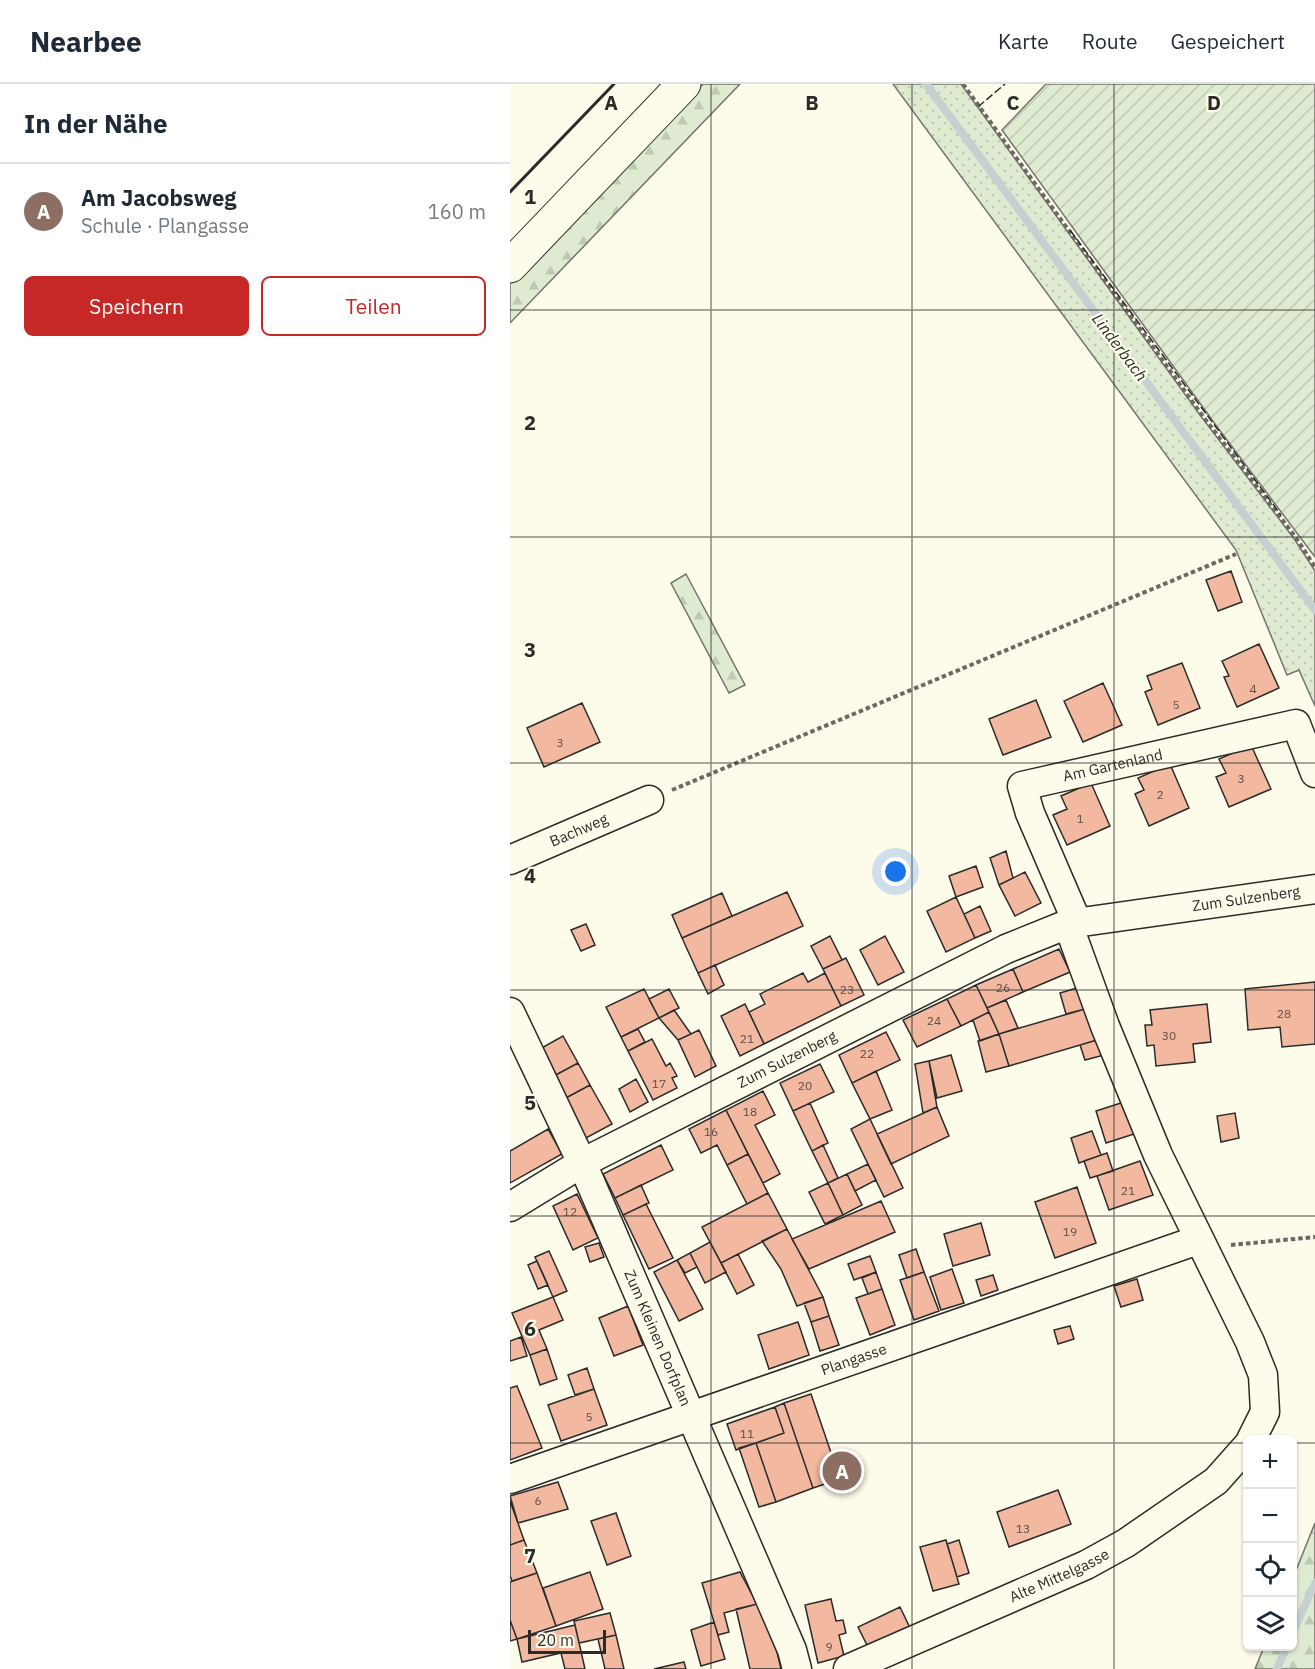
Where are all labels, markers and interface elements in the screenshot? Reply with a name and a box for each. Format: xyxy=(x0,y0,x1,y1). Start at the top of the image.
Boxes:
text: Nearbee xyxy=(30,23,142,60)
text: Karte xyxy=(998,27,1049,55)
text: Route xyxy=(1082,27,1138,55)
text: Gespeichert xyxy=(1171,27,1285,55)
text: A xyxy=(604,89,618,116)
text: B xyxy=(805,89,819,116)
text: C xyxy=(1006,89,1020,116)
text: D xyxy=(1207,89,1221,116)
text: In der Nähe xyxy=(24,106,168,140)
text: Am Jacobsweg xyxy=(81,183,236,212)
text: 1 xyxy=(524,183,536,210)
text: A xyxy=(37,198,50,225)
text: 160 m xyxy=(428,198,486,225)
text: Schule · Plangasse xyxy=(81,212,249,239)
button: Speichern xyxy=(24,276,249,336)
button: Teilen xyxy=(261,276,486,336)
water label: Linderbach xyxy=(1088,309,1152,385)
text: 2 xyxy=(524,409,536,436)
text: 3 xyxy=(524,636,536,663)
house number: 4 xyxy=(1249,681,1257,696)
house number: 5 xyxy=(1172,697,1180,712)
house number: 3 xyxy=(556,735,564,750)
street label: Am Gartenland xyxy=(1061,744,1164,785)
house number: 3 xyxy=(1237,771,1245,786)
house number: 2 xyxy=(1156,787,1164,802)
street label: Bachweg xyxy=(547,809,611,851)
house number: 1 xyxy=(1076,811,1084,826)
your location xyxy=(881,857,910,886)
text: 4 xyxy=(524,862,536,889)
street label: Zum Sulzenberg xyxy=(1191,881,1301,915)
house number: 26 xyxy=(996,980,1010,995)
house number: 23 xyxy=(840,982,854,997)
house number: 28 xyxy=(1277,1006,1291,1021)
house number: 24 xyxy=(927,1013,941,1028)
street label: Zum Sulzenberg xyxy=(734,1026,840,1092)
house number: 30 xyxy=(1162,1028,1176,1043)
house number: 21 xyxy=(740,1031,754,1046)
house number: 22 xyxy=(860,1046,874,1061)
house number: 17 xyxy=(652,1076,666,1091)
house number: 20 xyxy=(798,1078,812,1093)
text: 5 xyxy=(524,1089,536,1116)
house number: 18 xyxy=(743,1104,757,1119)
house number: 16 xyxy=(704,1124,718,1139)
house number: 21 xyxy=(1121,1183,1135,1198)
house number: 12 xyxy=(563,1204,577,1219)
house number: 19 xyxy=(1063,1224,1077,1239)
street label: Zum Kleinen Dorfplan xyxy=(620,1267,696,1409)
text: 6 xyxy=(524,1315,536,1342)
street label: Plangasse xyxy=(818,1339,889,1379)
house number: 5 xyxy=(585,1409,593,1424)
house number: 11 xyxy=(740,1426,754,1441)
map controls xyxy=(1243,1435,1297,1651)
button: + xyxy=(1243,1435,1297,1489)
pin: A xyxy=(822,1448,862,1494)
button: − xyxy=(1243,1489,1297,1543)
house number: 6 xyxy=(534,1493,542,1508)
house number: 13 xyxy=(1016,1521,1030,1536)
text: 7 xyxy=(524,1542,536,1569)
button: locate xyxy=(1243,1543,1297,1597)
street label: Alte Mittelgasse xyxy=(1006,1544,1112,1606)
button: layers xyxy=(1243,1597,1297,1651)
scale bar xyxy=(528,1627,606,1654)
text: 20 m xyxy=(537,1630,574,1650)
house number: 9 xyxy=(825,1639,833,1654)

